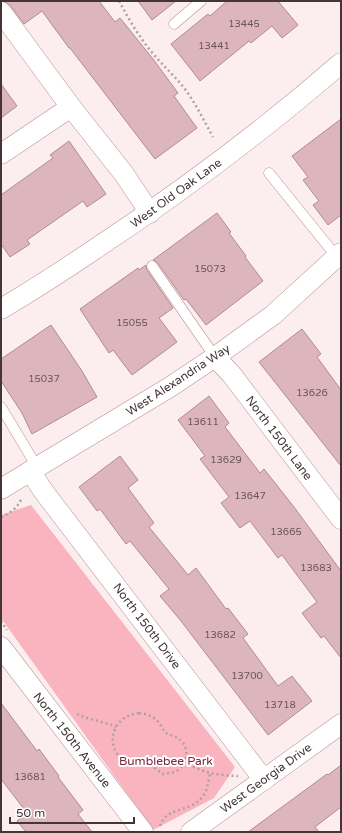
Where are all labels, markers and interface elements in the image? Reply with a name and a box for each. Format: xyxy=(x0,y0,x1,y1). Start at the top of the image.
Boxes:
house number: 13445 xyxy=(228,18,260,30)
house number: 13441 xyxy=(198,40,230,52)
street label: West Old Oak Lane xyxy=(128,155,224,231)
house number: 15073 xyxy=(194,263,226,275)
house number: 15055 xyxy=(116,317,148,329)
street label: West Alexandria Way xyxy=(124,341,233,419)
house number: 15037 xyxy=(28,373,60,385)
house number: 13626 xyxy=(296,387,328,399)
street label: North 150th Lane xyxy=(243,393,315,483)
house number: 13611 xyxy=(187,416,219,428)
house number: 13629 xyxy=(210,454,242,466)
house number: 13647 xyxy=(234,490,266,502)
house number: 13665 xyxy=(270,526,302,538)
house number: 13683 xyxy=(300,562,332,574)
street label: North 150th Drive xyxy=(110,580,184,672)
house number: 13682 xyxy=(204,629,236,641)
house number: 13700 xyxy=(231,670,263,682)
street label: North 150th Avenue xyxy=(30,690,114,791)
house number: 13718 xyxy=(264,699,296,711)
street label: West Georgia Drive xyxy=(218,740,315,816)
park label: Bumblebee Park xyxy=(119,754,213,768)
house number: 13681 xyxy=(14,771,46,783)
scale bar xyxy=(10,799,134,825)
text: 50 m xyxy=(16,806,45,820)

